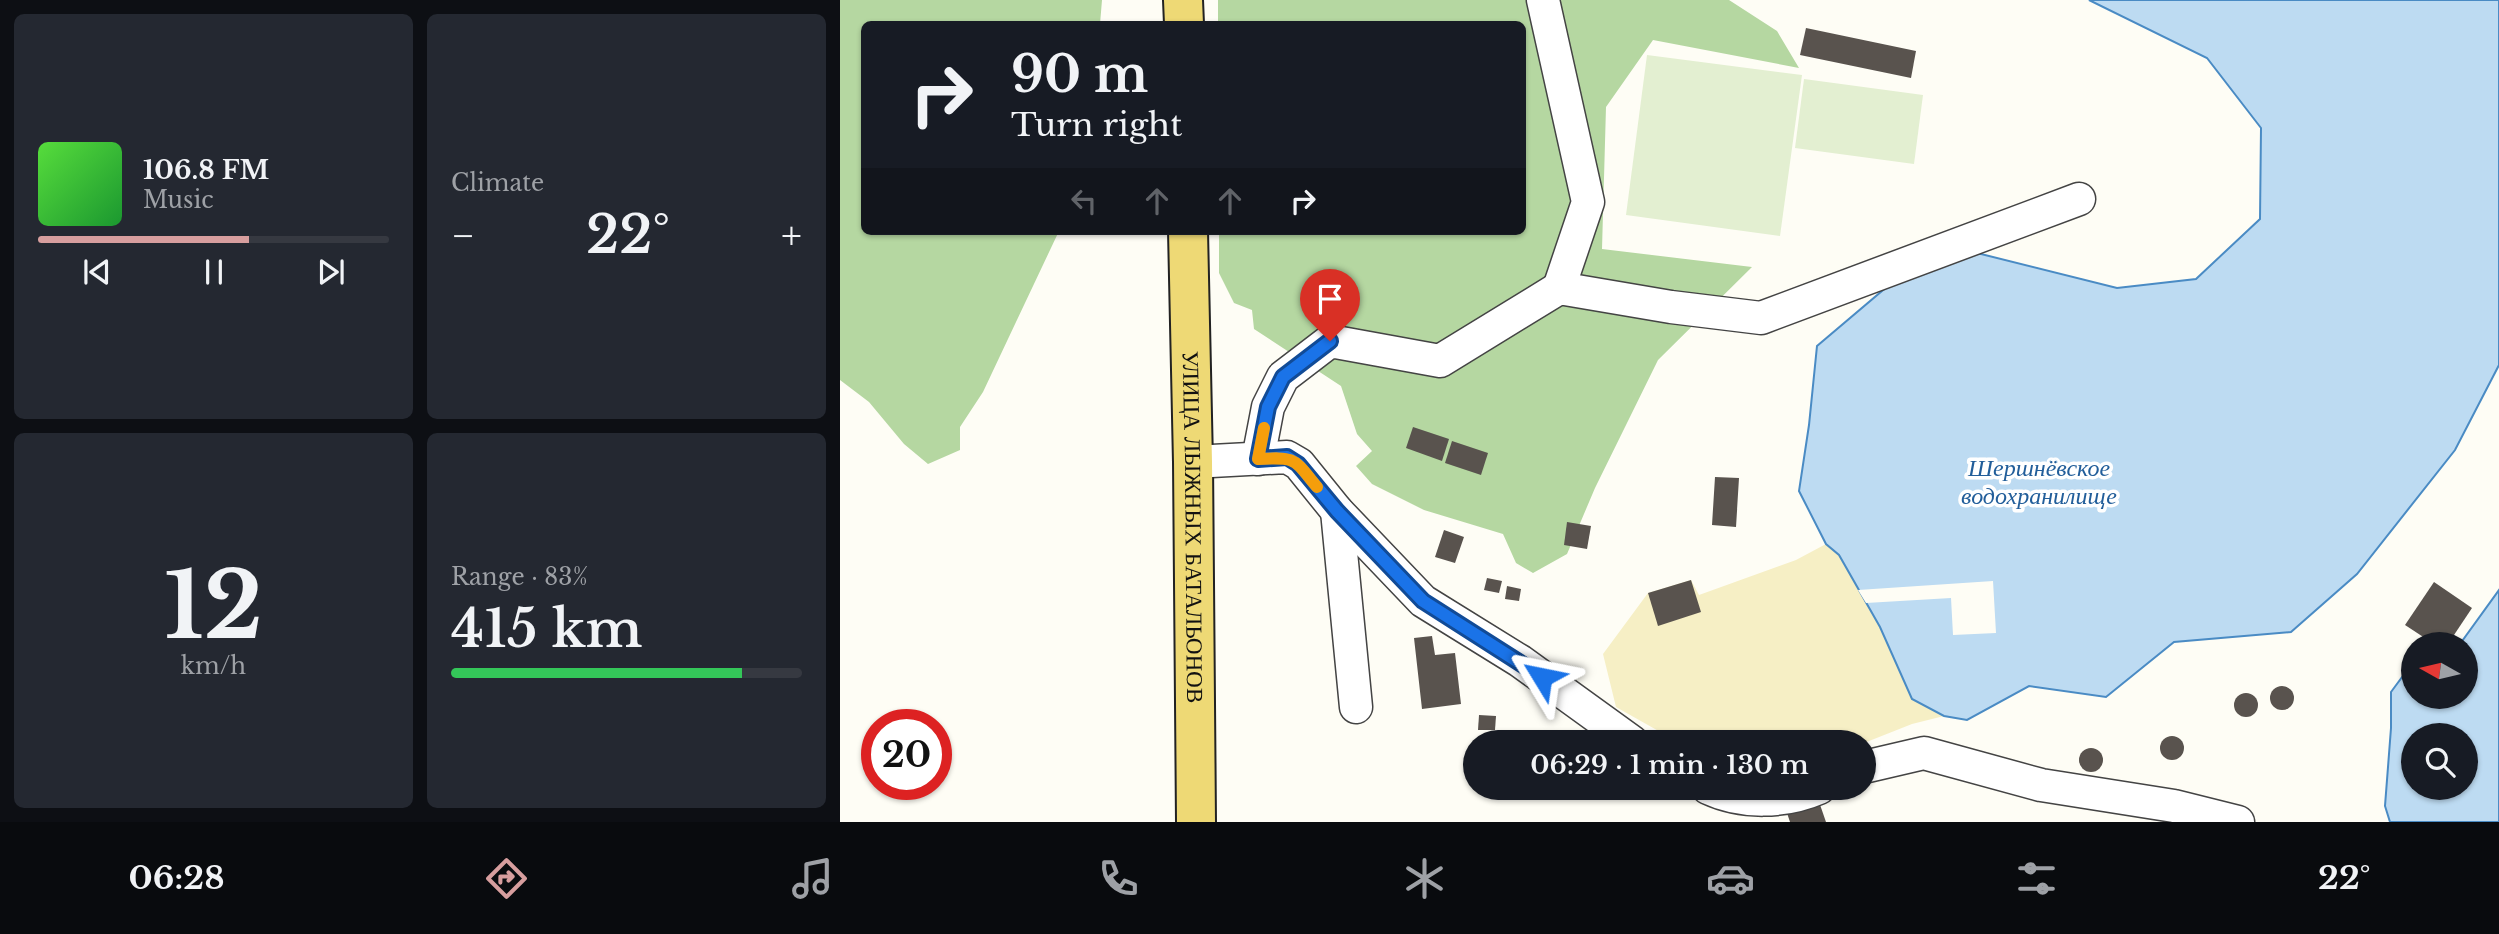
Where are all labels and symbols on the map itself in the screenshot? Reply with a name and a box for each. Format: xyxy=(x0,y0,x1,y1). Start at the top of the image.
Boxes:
pin xyxy=(1300,269,1360,341)
street label: УЛИЦА ЛЫЖНЫХ БАТАЛЬОНОВ xyxy=(1177,350,1209,703)
water label: Шершнёвское водохранилище xyxy=(1961,453,2117,510)
north arrow xyxy=(2401,632,2478,709)
position arrow xyxy=(1505,640,1579,714)
speed limit sign: 20 xyxy=(861,709,952,800)

